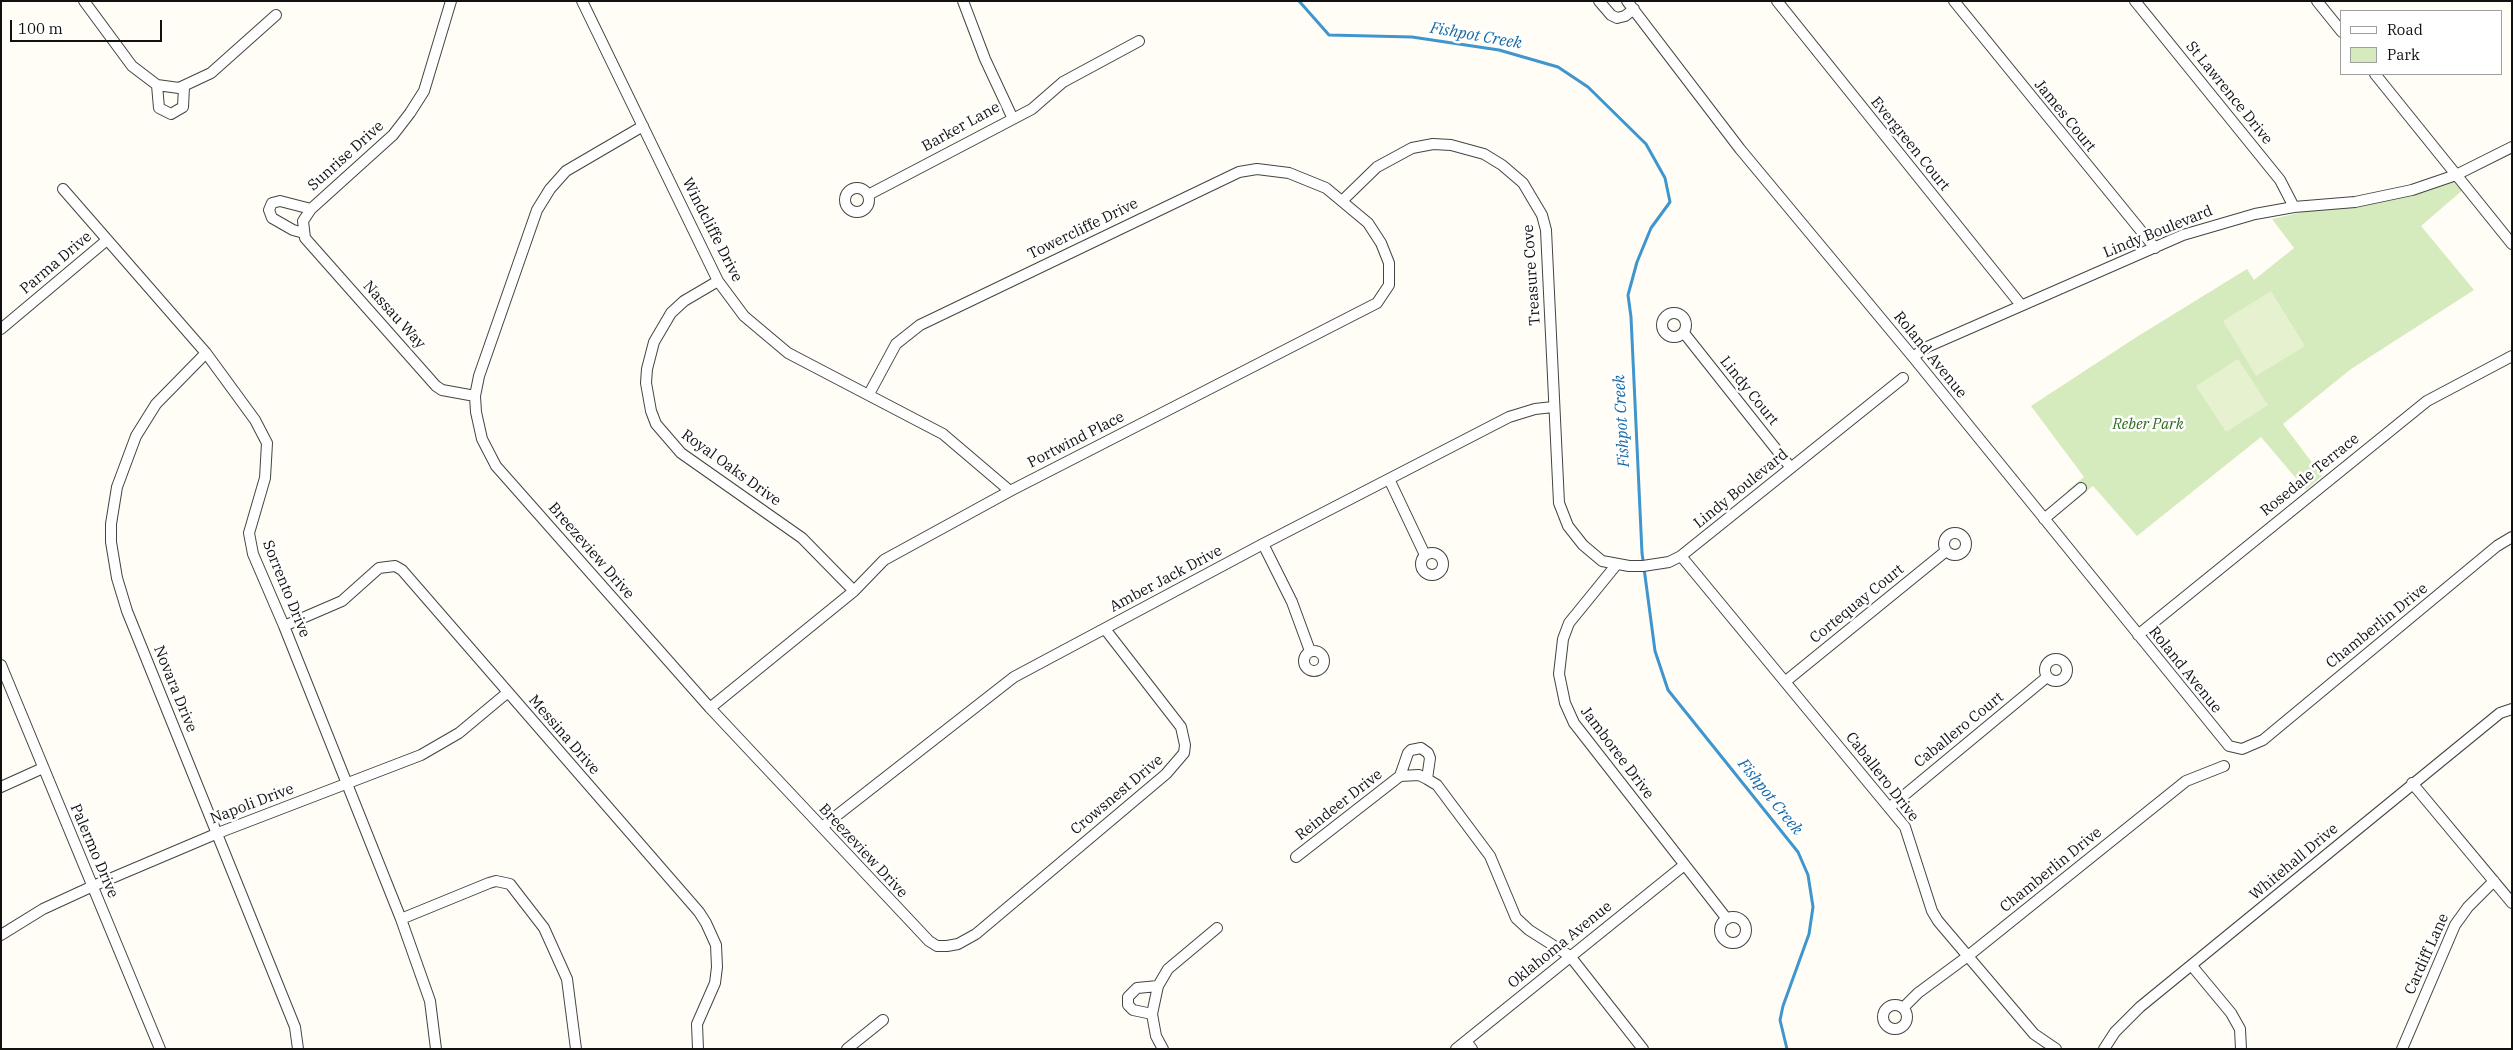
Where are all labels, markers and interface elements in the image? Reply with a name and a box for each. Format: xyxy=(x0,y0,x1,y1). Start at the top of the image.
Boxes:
scale bar xyxy=(12,10,165,42)
legend xyxy=(2340,10,2503,75)
water label: Fishpot Creek xyxy=(1429,18,1523,54)
text: 100 m xyxy=(18,19,63,38)
text: Road xyxy=(2387,20,2423,39)
street label: St Lawrence Drive xyxy=(2182,38,2276,148)
text: Park xyxy=(2387,45,2420,64)
street label: James Court xyxy=(2030,76,2100,156)
street label: Evergreen Court xyxy=(1867,93,1953,195)
street label: Barker Lane xyxy=(919,98,1003,156)
street label: Sunrise Drive xyxy=(304,117,388,195)
street label: Windcliffe Drive xyxy=(678,175,746,285)
street label: Towercliffe Drive xyxy=(1025,195,1141,263)
street label: Lindy Boulevard xyxy=(2101,202,2215,262)
street label: Treasure Cove xyxy=(1519,224,1545,326)
street label: Parma Drive xyxy=(17,228,95,298)
street label: Nassau Way xyxy=(359,277,429,353)
street label: Roland Avenue xyxy=(1890,308,1970,402)
street label: Lindy Court xyxy=(1716,353,1782,429)
water label: Fishpot Creek xyxy=(1610,374,1634,468)
street label: Portwind Place xyxy=(1025,408,1127,472)
park label: Reber Park xyxy=(2112,416,2184,434)
street label: Royal Oaks Drive xyxy=(678,426,784,510)
street label: Rosedale Terrace xyxy=(2257,430,2363,520)
street label: Lindy Boulevard xyxy=(1690,446,1792,532)
street label: Breezeview Drive xyxy=(544,499,638,603)
street label: Sorrento Drive xyxy=(258,538,314,640)
street label: Amber Jack Drive xyxy=(1107,542,1225,616)
street label: Cortequay Court xyxy=(1806,561,1908,647)
street label: Chamberlin Drive xyxy=(2323,580,2431,672)
street label: Roland Avenue xyxy=(2145,623,2225,717)
street label: Novara Drive xyxy=(149,643,201,735)
street label: Caballero Court xyxy=(1911,688,2007,772)
street label: Messina Drive xyxy=(525,692,603,778)
street label: Jamboree Drive xyxy=(1576,703,1658,803)
street label: Caballero Drive xyxy=(1842,729,1922,825)
street label: Crowsnest Drive xyxy=(1067,751,1167,839)
water label: Fishpot Creek xyxy=(1733,755,1807,839)
street label: Reindeer Drive xyxy=(1292,765,1386,845)
street label: Napoli Drive xyxy=(208,780,296,828)
street label: Breezeview Drive xyxy=(815,800,911,902)
street label: Palermo Drive xyxy=(66,801,122,901)
street label: Whitehall Drive xyxy=(2246,820,2342,904)
street label: Chamberlin Drive xyxy=(1997,824,2105,916)
street label: Oklahoma Avenue xyxy=(1504,898,1616,992)
street label: Cardiff Lane xyxy=(2401,911,2453,997)

